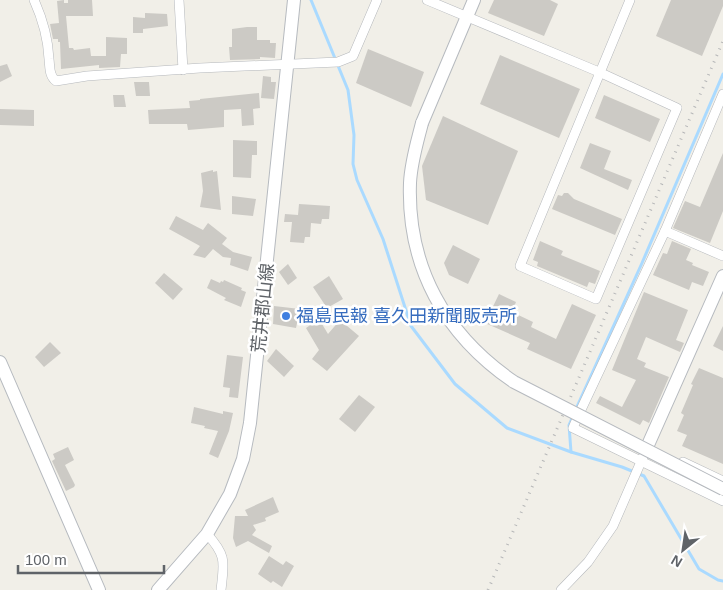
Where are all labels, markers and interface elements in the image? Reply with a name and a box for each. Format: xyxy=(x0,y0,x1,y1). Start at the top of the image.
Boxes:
street label: 荒井郡山線 xyxy=(248,262,278,354)
place label: 福島民報 喜久田新聞販売所 xyxy=(296,306,517,326)
marker: 福島民報 喜久田新聞販売所 xyxy=(280,310,292,322)
north arrow xyxy=(658,525,708,575)
scale bar xyxy=(18,542,164,574)
text: 100 m xyxy=(25,551,67,568)
text: N xyxy=(668,552,685,571)

